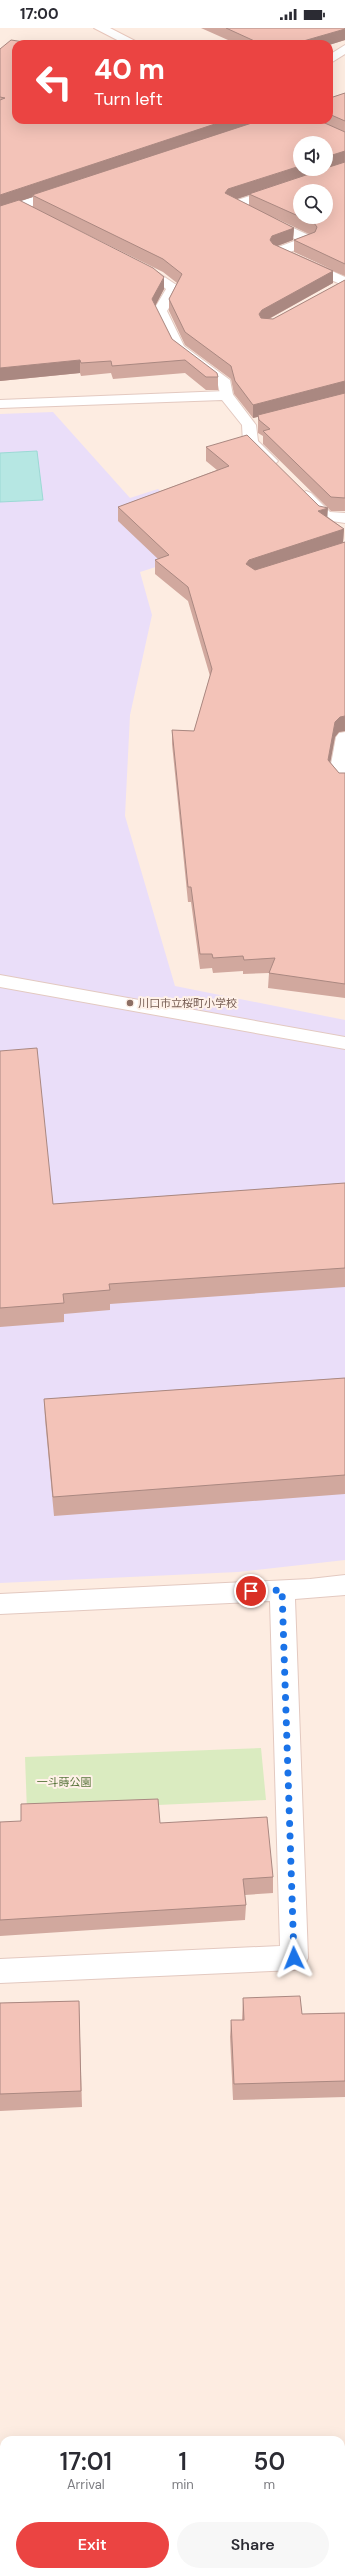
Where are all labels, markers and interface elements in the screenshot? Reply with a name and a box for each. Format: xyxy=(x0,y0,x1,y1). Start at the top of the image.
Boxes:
text: 17:00 xyxy=(20,4,58,24)
text: 40 m xyxy=(94,51,165,88)
icon: left xyxy=(28,56,80,108)
text: Turn left xyxy=(94,87,163,111)
map controls xyxy=(293,136,333,224)
button: sound xyxy=(293,136,333,176)
button: search xyxy=(293,184,333,224)
place label: 川口市立桜町小学校 xyxy=(138,996,237,1010)
marker: 川口市立桜町小学校 xyxy=(125,998,135,1008)
pin xyxy=(234,1574,268,1608)
icon: arrive xyxy=(240,1580,262,1602)
park label: 一斗蒔公園 xyxy=(37,1775,92,1789)
position arrow xyxy=(273,1937,315,1979)
text: 17:01 xyxy=(60,2446,112,2477)
text: 1 xyxy=(179,2446,187,2477)
text: 50 xyxy=(254,2446,285,2477)
text: Arrival xyxy=(67,2476,105,2493)
text: min xyxy=(172,2476,194,2493)
text: m xyxy=(264,2476,275,2493)
button: Exit xyxy=(16,2522,169,2568)
button: Share xyxy=(177,2522,329,2568)

